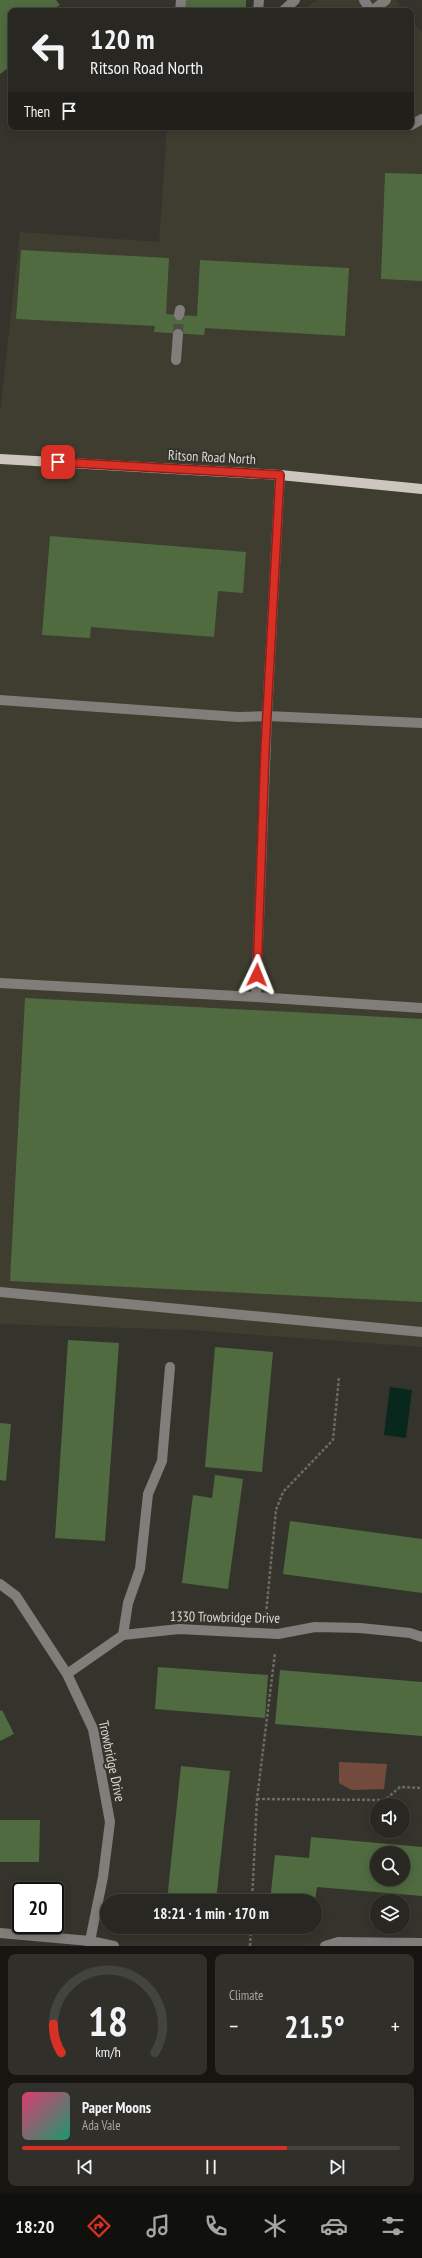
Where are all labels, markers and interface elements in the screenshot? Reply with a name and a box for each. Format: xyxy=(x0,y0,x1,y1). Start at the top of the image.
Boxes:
text: 120 m xyxy=(90,20,154,57)
icon: left xyxy=(24,24,76,76)
text: Ritson Road North xyxy=(90,56,203,79)
icon: arrive xyxy=(58,100,80,122)
text: Then xyxy=(24,102,50,121)
pin xyxy=(41,445,75,479)
street label: Ritson Road North xyxy=(168,446,256,468)
icon: arrive xyxy=(47,451,69,473)
position arrow xyxy=(236,954,278,996)
street label: 1330 Trowbridge Drive xyxy=(170,1607,280,1627)
street label: Trowbridge Drive xyxy=(95,1719,129,1803)
map controls xyxy=(370,1798,410,1934)
button: sound xyxy=(370,1798,410,1838)
button: search xyxy=(370,1846,410,1886)
speed limit sign: 20 xyxy=(12,1882,64,1934)
button: layers xyxy=(370,1894,410,1934)
text: 18:21 · 1 min · 170 m xyxy=(153,1904,269,1923)
text: Climate xyxy=(229,1987,263,2004)
text: 18 xyxy=(88,1993,127,2046)
text: 21.5° xyxy=(284,2007,345,2046)
text: − xyxy=(229,2012,238,2040)
text: + xyxy=(391,2012,400,2040)
text: km/h xyxy=(95,2041,120,2060)
text: Paper Moons xyxy=(82,2098,151,2117)
text: Ada Vale xyxy=(82,2117,121,2134)
icon: previous xyxy=(74,2156,96,2178)
icon: pause xyxy=(200,2156,222,2178)
icon: next xyxy=(326,2156,348,2178)
icon: directions xyxy=(85,2212,113,2240)
icon: music xyxy=(144,2212,172,2240)
icon: phone xyxy=(202,2212,230,2240)
icon: climate xyxy=(261,2212,289,2240)
icon: car xyxy=(320,2212,348,2240)
icon: filters xyxy=(379,2212,407,2240)
text: 18:20 xyxy=(15,2215,54,2238)

